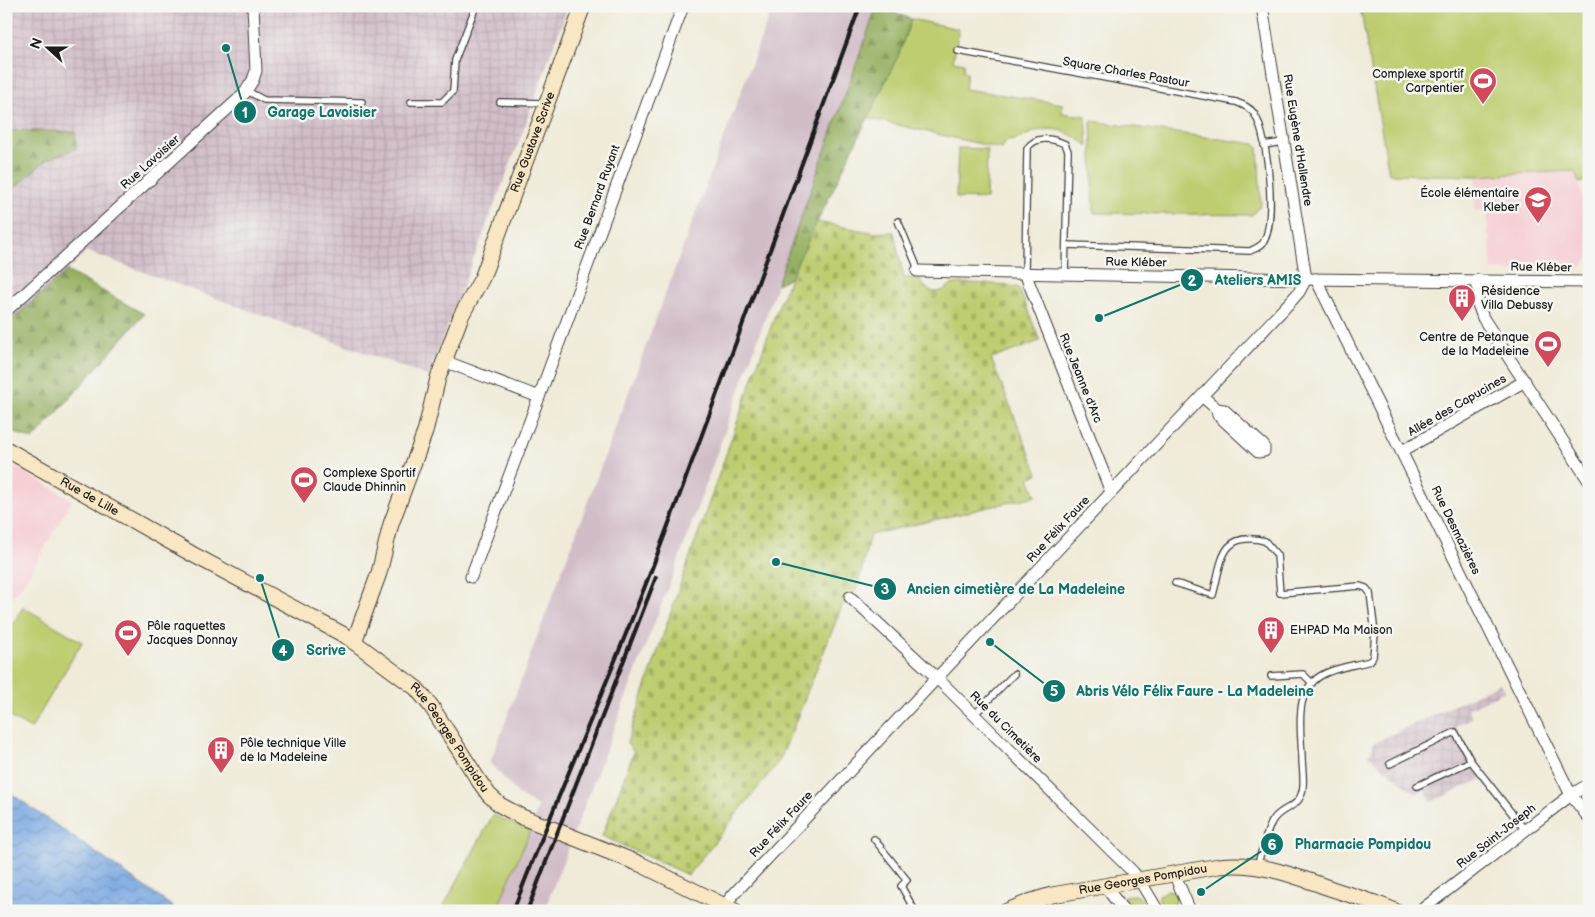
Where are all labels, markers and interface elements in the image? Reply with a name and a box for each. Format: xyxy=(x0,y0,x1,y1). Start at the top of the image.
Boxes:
north arrow xyxy=(22,22,72,72)
text: N xyxy=(27,36,46,51)
street label: Square Charles Pastour xyxy=(1061,54,1191,91)
sports icon: Complexe sportif Carpentier xyxy=(1468,66,1498,105)
place label: Complexe sportif Carpentier xyxy=(1372,67,1465,96)
street label: Rue Eugène d'Hallendre xyxy=(1280,73,1315,207)
street label: Rue Gustave Scrive xyxy=(507,90,558,195)
callout: Garage Lavoisier xyxy=(233,98,387,127)
text: 1 xyxy=(242,104,248,123)
text: Garage Lavoisier xyxy=(267,104,377,121)
street label: Rue Lavoisier xyxy=(118,131,183,193)
street label: Rue Bernard Ruyant xyxy=(572,142,624,252)
place label: École élémentaire Kleber xyxy=(1420,185,1520,215)
school or university icon: École élémentaire Kleber xyxy=(1523,185,1553,224)
street label: Rue Kléber xyxy=(1105,254,1167,271)
street label: Rue Kléber xyxy=(1510,259,1572,276)
callout: Ateliers AMIS xyxy=(1180,266,1311,295)
text: 2 xyxy=(1188,272,1197,291)
text: Ateliers AMIS xyxy=(1214,272,1302,289)
building icon: Résidence Villa Debussy xyxy=(1447,283,1477,322)
place label: Résidence Villa Debussy xyxy=(1481,284,1554,313)
sports icon: Centre de Petanque de la Madeleine xyxy=(1533,329,1563,368)
place label: Centre de Petanque de la Madeleine xyxy=(1419,330,1529,359)
street label: Rue Jeanne d'Arc xyxy=(1056,331,1105,425)
street label: Allée des Capucines xyxy=(1405,371,1509,440)
sports icon: Complexe Sportif Claude Dhinnin xyxy=(289,465,319,504)
place label: Complexe Sportif Claude Dhinnin xyxy=(323,466,416,495)
street label: Rue de Lille xyxy=(57,474,121,519)
street label: Rue Desmazières xyxy=(1428,483,1484,577)
street label: Rue Félix Faure xyxy=(1024,493,1093,566)
callout: Ancien cimetière de La Madeleine xyxy=(872,575,1135,604)
text: 3 xyxy=(881,580,890,599)
text: Ancien cimetière de La Madeleine xyxy=(906,581,1125,598)
building icon: EHPAD Ma Maison xyxy=(1256,615,1286,654)
sports icon: Pôle raquettes Jacques Donnay xyxy=(113,618,143,657)
place label: Pôle raquettes Jacques Donnay xyxy=(147,619,238,648)
place label: EHPAD Ma Maison xyxy=(1290,623,1393,638)
callout: Scrive xyxy=(271,636,355,665)
text: 4 xyxy=(279,642,288,661)
text: Scrive xyxy=(306,642,346,659)
callout: Abris Vélo Félix Faure - La Madeleine xyxy=(1041,676,1324,705)
street label: Rue Georges Pompidou xyxy=(407,679,492,796)
text: 5 xyxy=(1050,682,1059,701)
text: Abris Vélo Félix Faure - La Madeleine xyxy=(1075,683,1314,700)
street label: Rue du Cimetière xyxy=(967,688,1045,766)
building icon: Pôle technique Ville de la Madeleine xyxy=(206,735,236,774)
place label: Pôle technique Ville de la Madeleine xyxy=(240,736,346,765)
street label: Rue Félix Faure xyxy=(747,788,816,861)
street label: Rue Saint-Joseph xyxy=(1454,801,1539,872)
callout: Pharmacie Pompidou xyxy=(1260,830,1441,859)
text: 6 xyxy=(1267,836,1277,855)
text: Pharmacie Pompidou xyxy=(1295,836,1431,853)
street label: Rue Georges Pompidou xyxy=(1078,861,1208,898)

